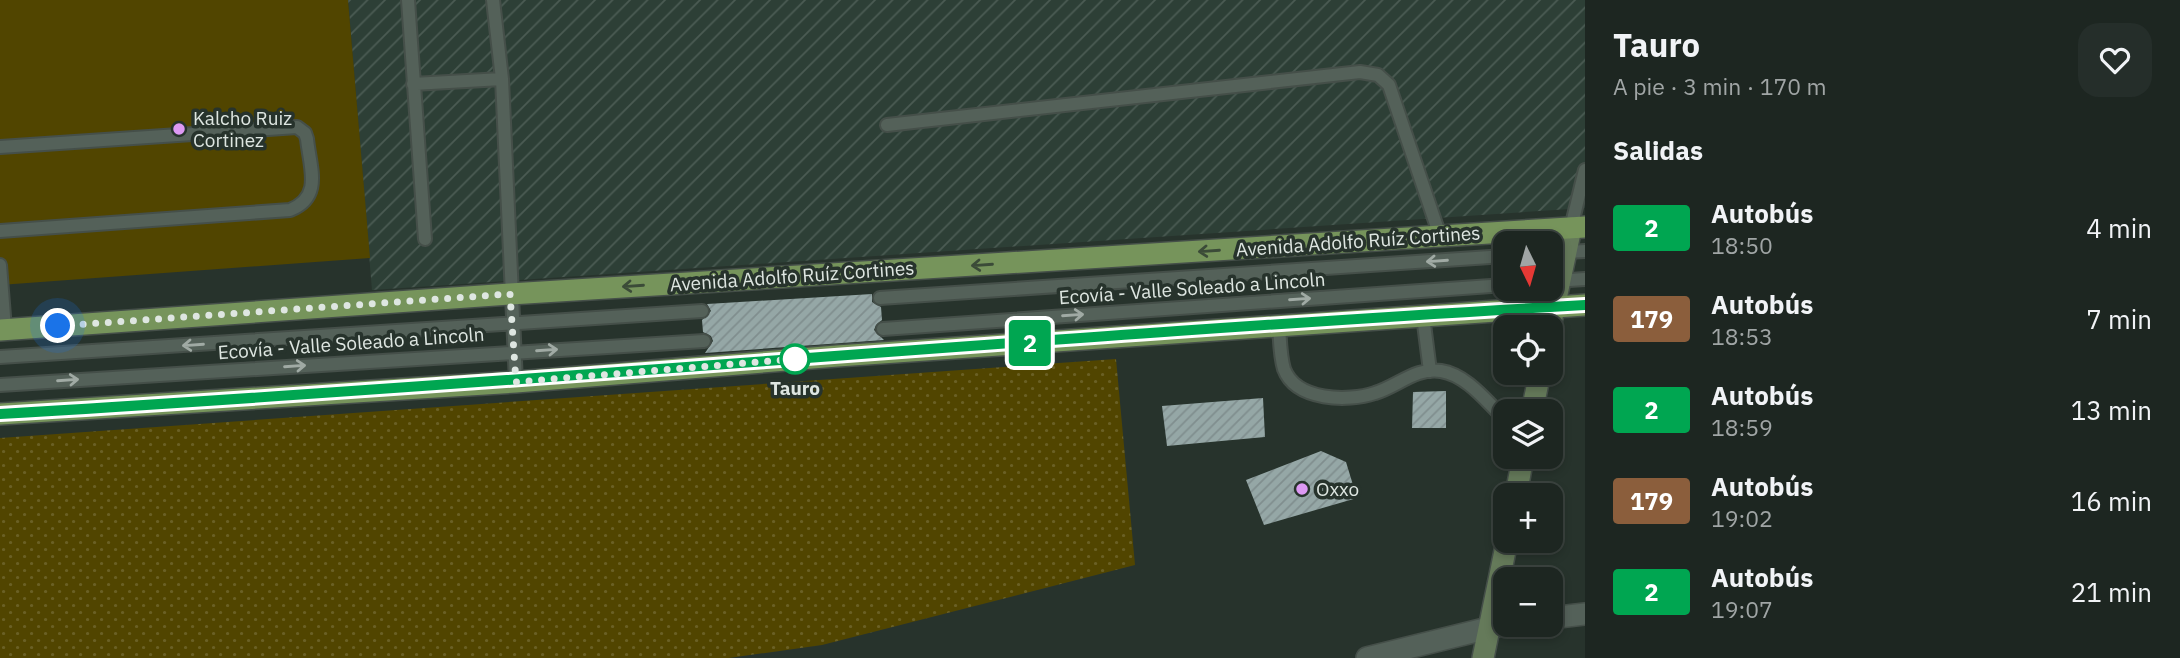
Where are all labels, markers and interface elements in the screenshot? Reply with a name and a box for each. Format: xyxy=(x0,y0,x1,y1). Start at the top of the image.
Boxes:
text: Tauro xyxy=(1613,23,1700,66)
button: heart xyxy=(2078,23,2152,97)
text: A pie · 3 min · 170 m xyxy=(1613,71,1827,101)
place label: Kalcho Ruiz Cortinez xyxy=(193,106,292,152)
marker: Kalcho Ruiz Cortinez xyxy=(171,121,187,137)
text: Salidas xyxy=(1613,133,1703,167)
text: Autobús xyxy=(1711,196,1813,230)
text: 4 min xyxy=(2086,211,2152,245)
text: 2 xyxy=(1644,212,1659,244)
street label: Avenida Adolfo Ruíz Cortines xyxy=(1235,220,1481,262)
text: 18:50 xyxy=(1711,230,1773,260)
north arrow xyxy=(1493,231,1563,301)
map controls xyxy=(1493,231,1563,637)
one-way arrow xyxy=(1198,244,1221,257)
street label: Avenida Adolfo Ruíz Cortines xyxy=(669,255,915,297)
one-way arrow xyxy=(1426,255,1449,268)
one-way arrow xyxy=(971,258,994,271)
street label: Ecovía - Valle Soleado a Lincoln xyxy=(1058,267,1326,309)
one-way arrow xyxy=(621,280,644,293)
text: Autobús xyxy=(1711,287,1813,321)
one-way arrow xyxy=(1288,292,1311,305)
text: 7 min xyxy=(2086,302,2152,336)
text: 179 xyxy=(1630,303,1673,335)
your location xyxy=(40,308,75,343)
one-way arrow xyxy=(1061,309,1084,322)
button: locate xyxy=(1493,315,1563,385)
line badge: 2 xyxy=(1007,320,1053,366)
text: 18:53 xyxy=(1711,321,1773,351)
street label: Ecovía - Valle Soleado a Lincoln xyxy=(217,322,485,364)
text: 2 xyxy=(1023,327,1037,359)
one-way arrow xyxy=(182,338,205,351)
one-way arrow xyxy=(535,344,558,357)
marker: Tauro xyxy=(780,344,810,374)
one-way arrow xyxy=(283,359,306,372)
one-way arrow xyxy=(56,374,79,387)
place label: Tauro xyxy=(770,376,820,400)
text: Autobús xyxy=(1711,378,1813,412)
text: 13 min xyxy=(2071,393,2152,427)
text: 2 xyxy=(1644,394,1659,426)
button: layers xyxy=(1493,399,1563,469)
text: 18:59 xyxy=(1711,412,1773,442)
text: Autobús xyxy=(1711,469,1813,503)
place label: Oxxo xyxy=(1316,477,1359,501)
marker: Oxxo xyxy=(1294,481,1310,497)
button: + xyxy=(1493,483,1563,553)
text: 16 min xyxy=(2071,484,2152,518)
text: 179 xyxy=(1630,485,1673,517)
text: 19:02 xyxy=(1711,503,1773,533)
text: Autobús xyxy=(1711,560,1813,594)
button: − xyxy=(1493,567,1563,637)
text: 21 min xyxy=(2071,575,2152,609)
text: 2 xyxy=(1644,576,1659,608)
text: 19:07 xyxy=(1711,594,1773,624)

